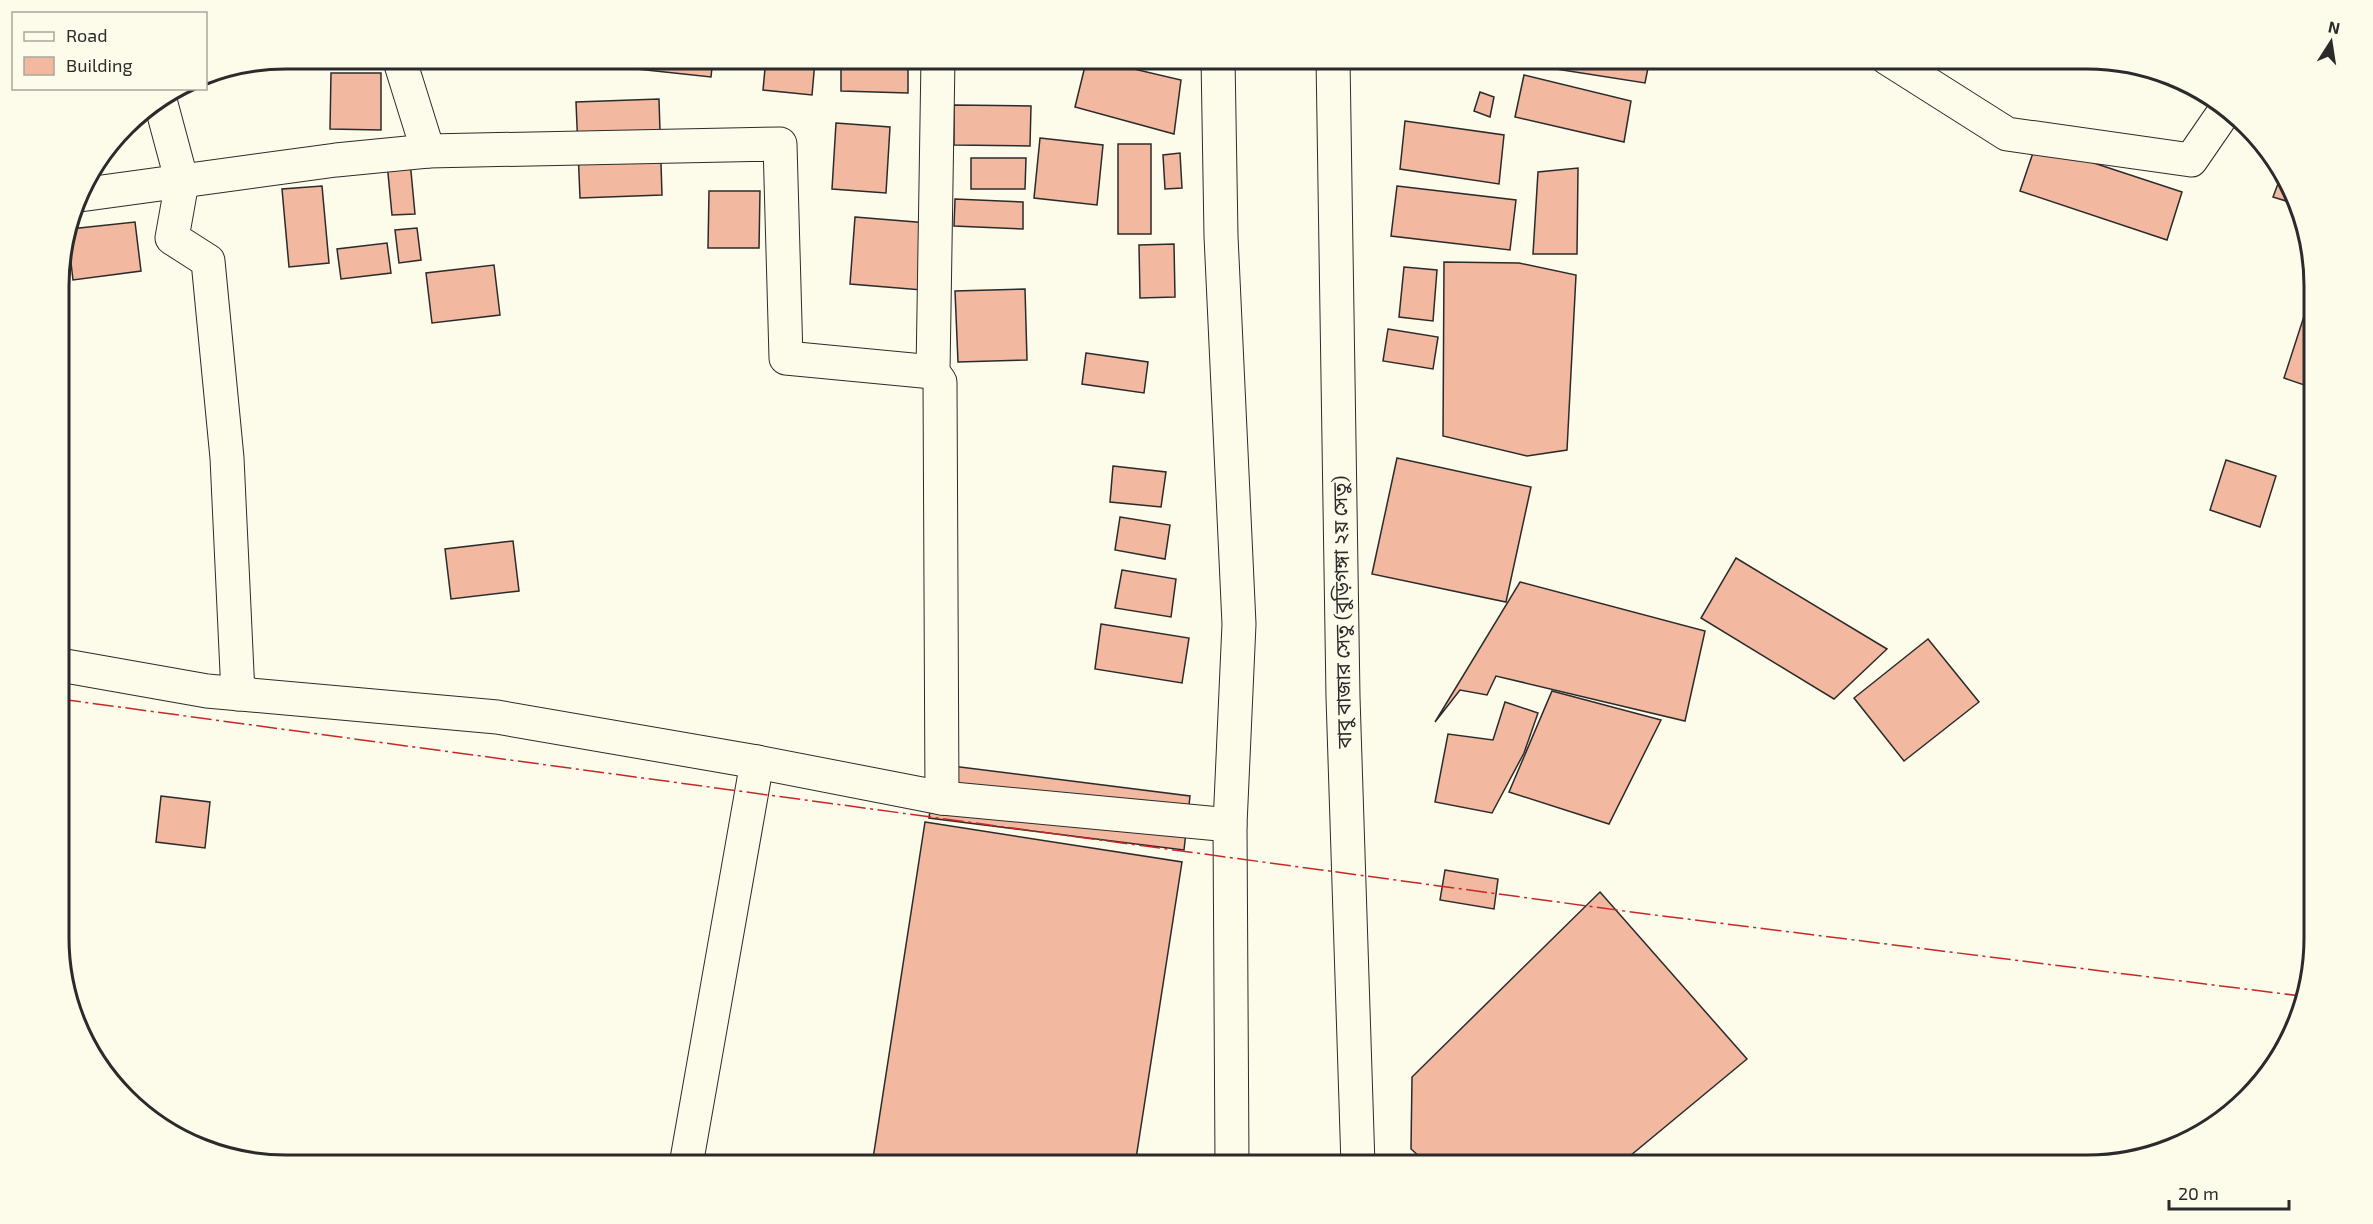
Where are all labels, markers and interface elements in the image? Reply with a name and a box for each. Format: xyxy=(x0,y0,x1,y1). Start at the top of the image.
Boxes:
legend xyxy=(12,12,207,90)
north arrow xyxy=(2301,12,2361,72)
text: N xyxy=(2327,16,2342,37)
text: Road xyxy=(66,24,107,46)
text: Building xyxy=(66,54,133,76)
street label: বাবু বাজার সেতু (বুড়িগঙ্গা ২য় সেতু) xyxy=(1327,475,1357,750)
scale bar xyxy=(2169,1173,2289,1211)
text: 20 m xyxy=(2178,1182,2219,1204)

